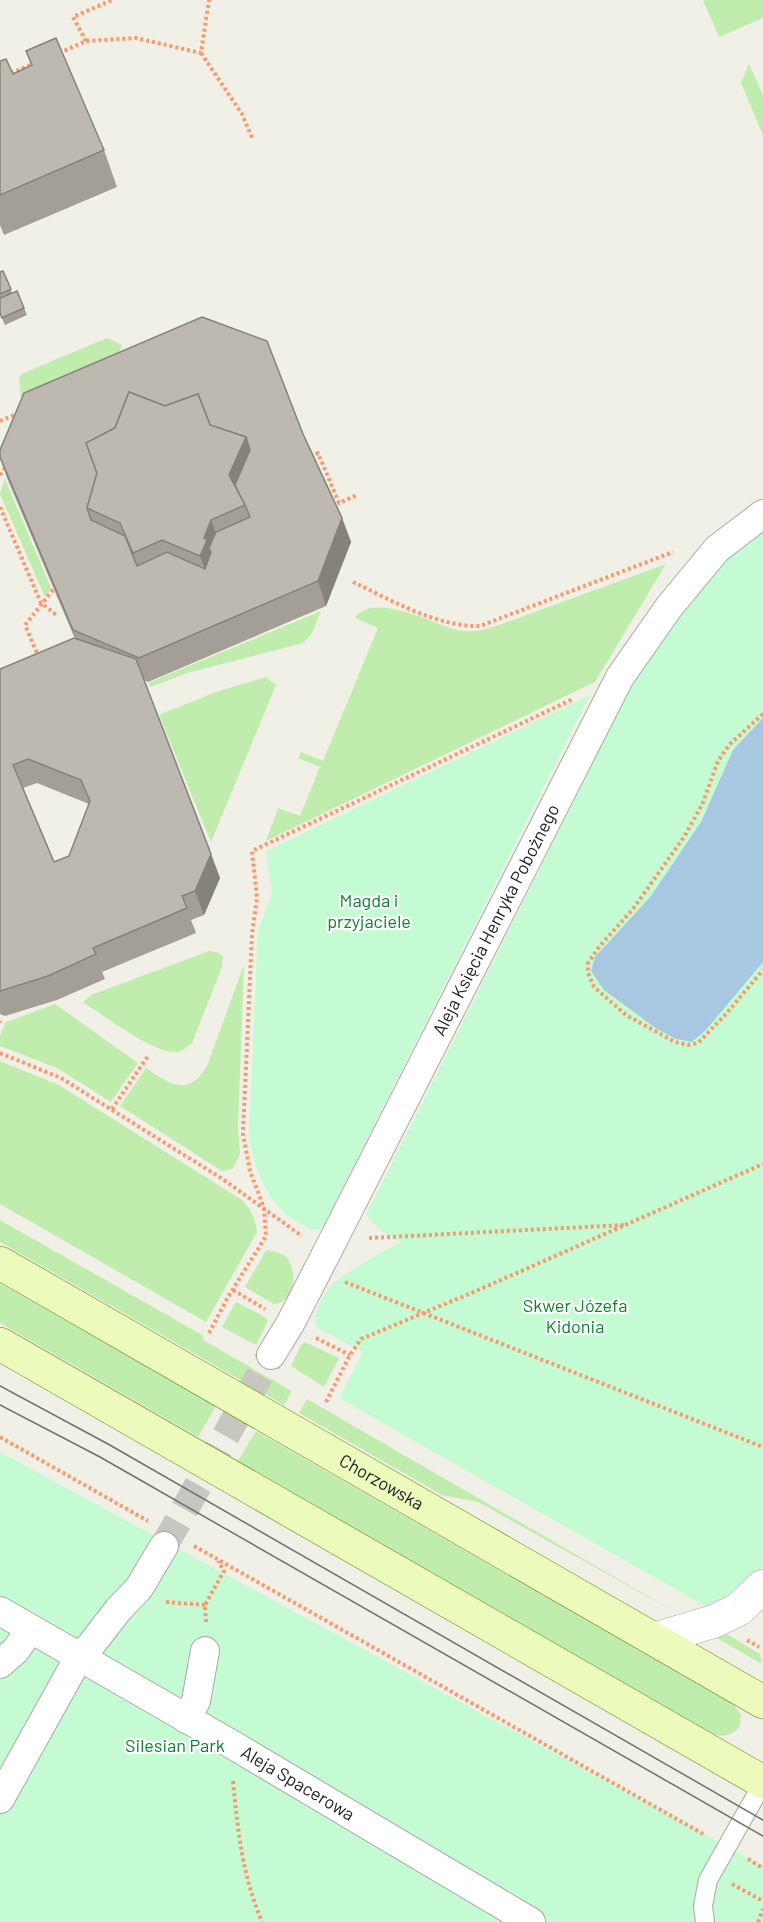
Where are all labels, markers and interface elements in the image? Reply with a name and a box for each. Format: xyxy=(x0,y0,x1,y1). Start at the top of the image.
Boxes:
street label: Aleja Księcia Henryka Pobożnego xyxy=(427,800,563,1039)
park label: Magda i przyjaciele xyxy=(327,889,411,932)
park label: Skwer Józefa Kidonia xyxy=(523,1294,627,1337)
street label: Chorzowska xyxy=(336,1449,428,1514)
park label: Silesian Park xyxy=(125,1734,225,1756)
street label: Aleja Spacerowa xyxy=(237,1740,359,1825)

